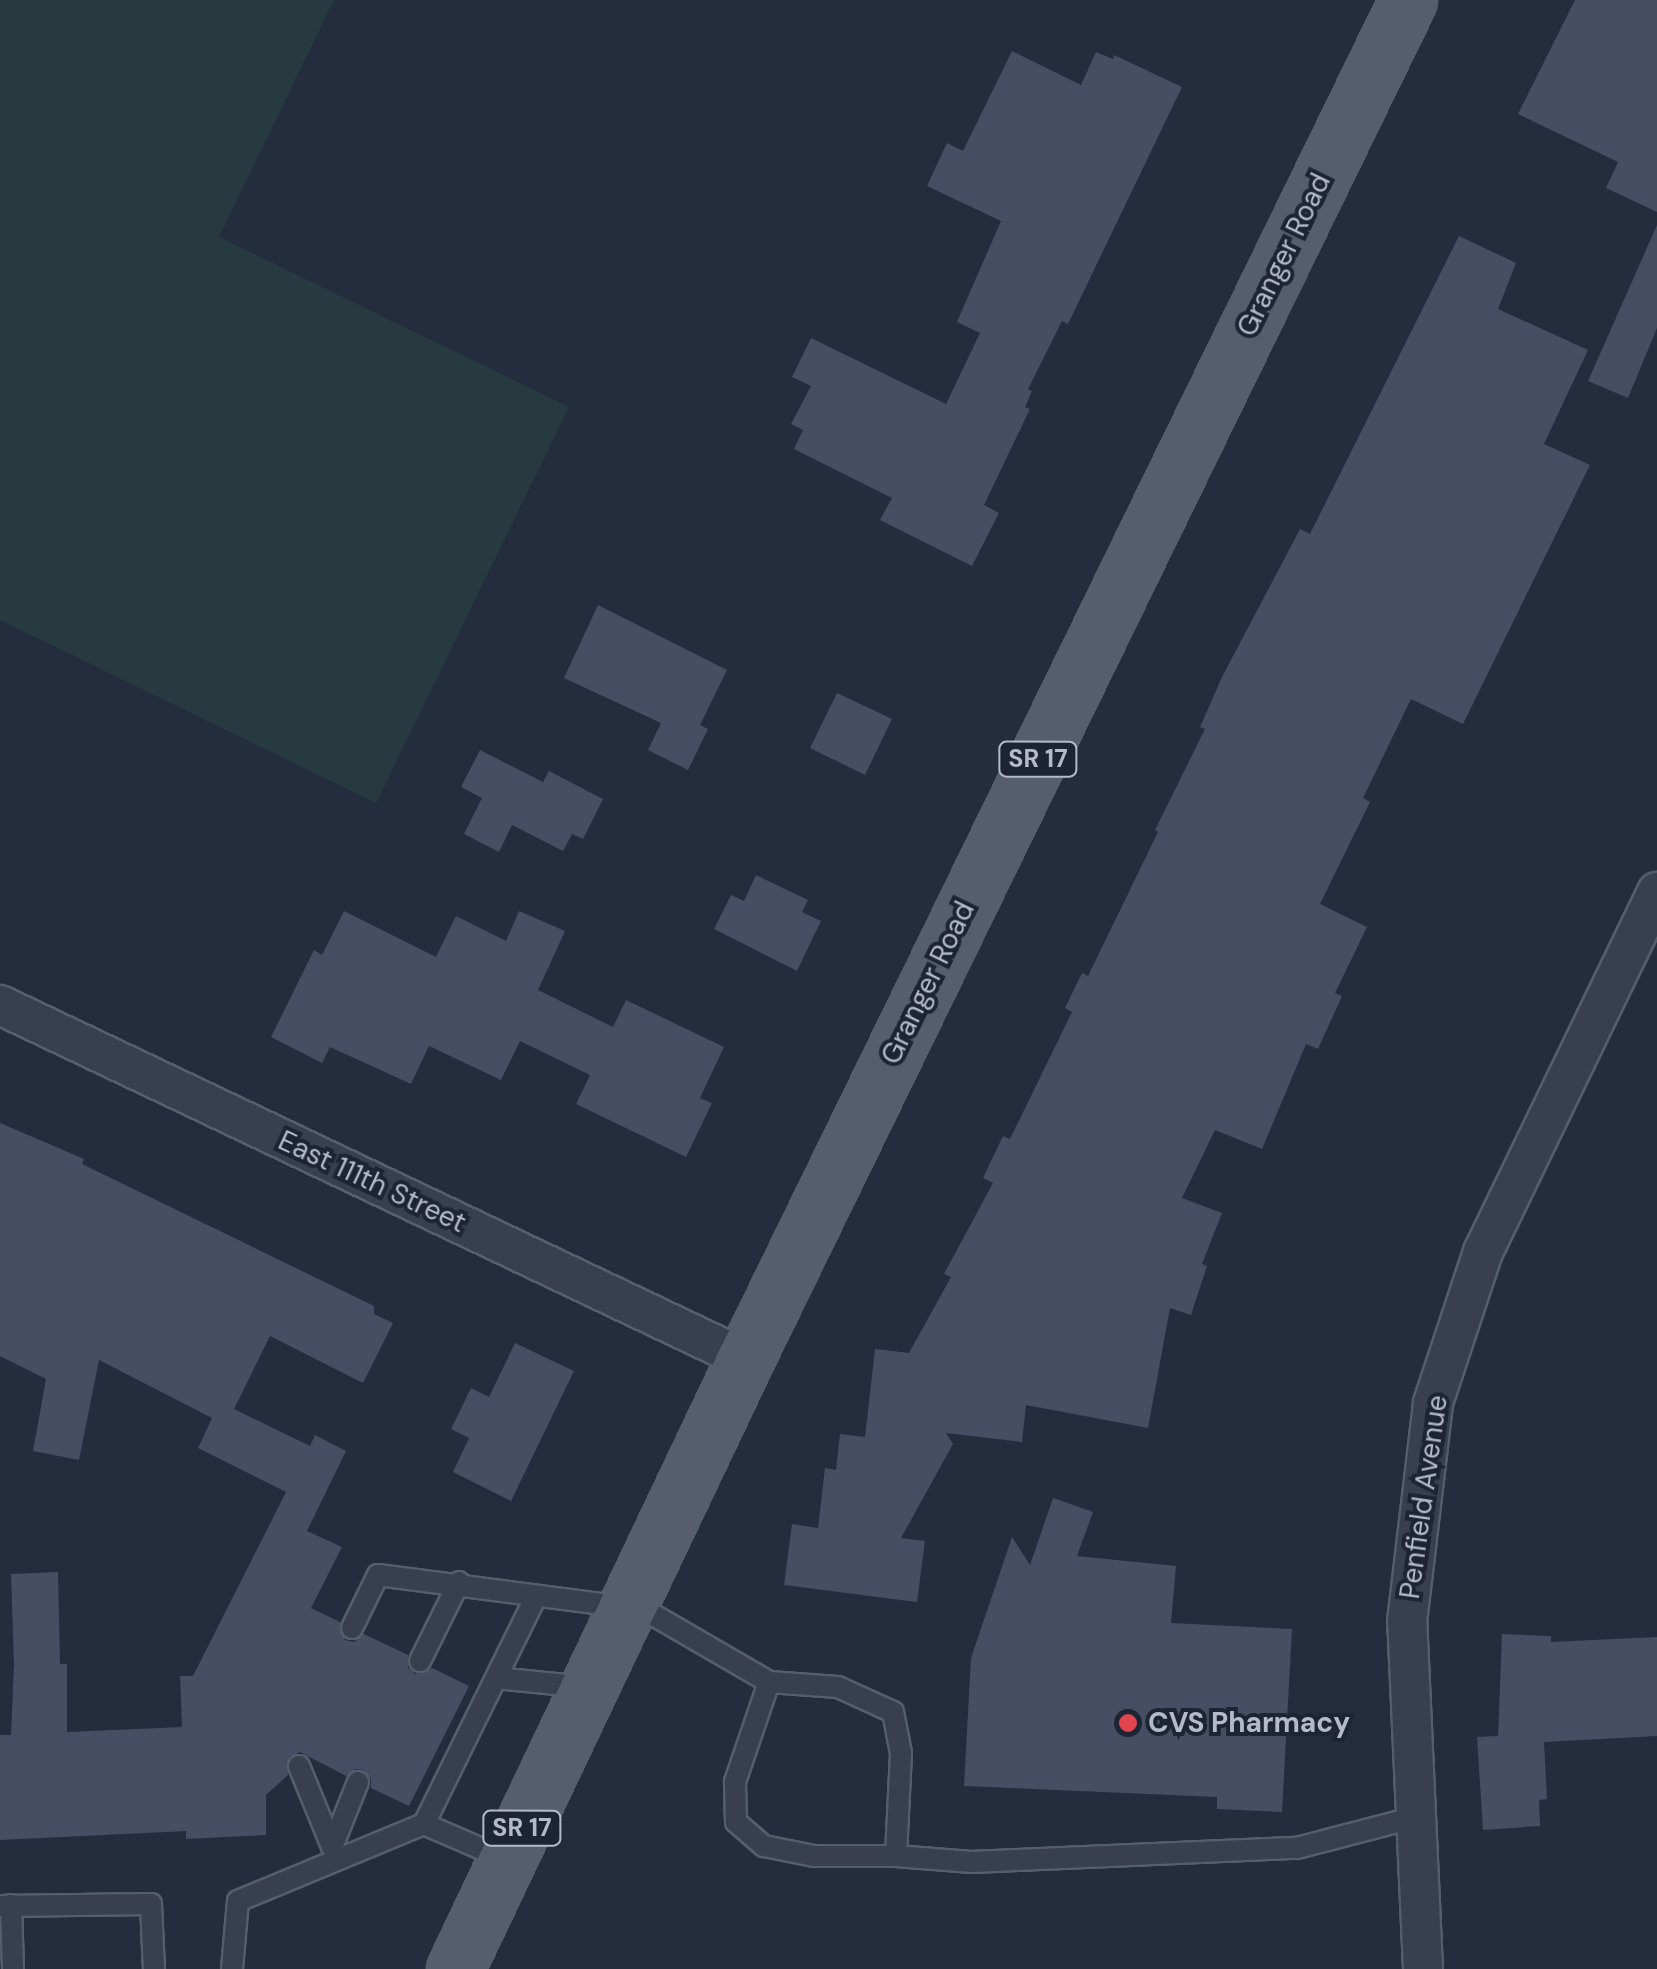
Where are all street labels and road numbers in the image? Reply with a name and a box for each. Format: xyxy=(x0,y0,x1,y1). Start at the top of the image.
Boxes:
street label: Granger Road xyxy=(1230,168,1338,342)
road number: SR 17 xyxy=(998,739,1078,779)
street label: Granger Road xyxy=(874,896,982,1070)
street label: East 111th Street xyxy=(273,1124,471,1240)
street label: Penfield Avenue xyxy=(1393,1393,1455,1601)
road number: SR 17 xyxy=(482,1808,562,1848)

